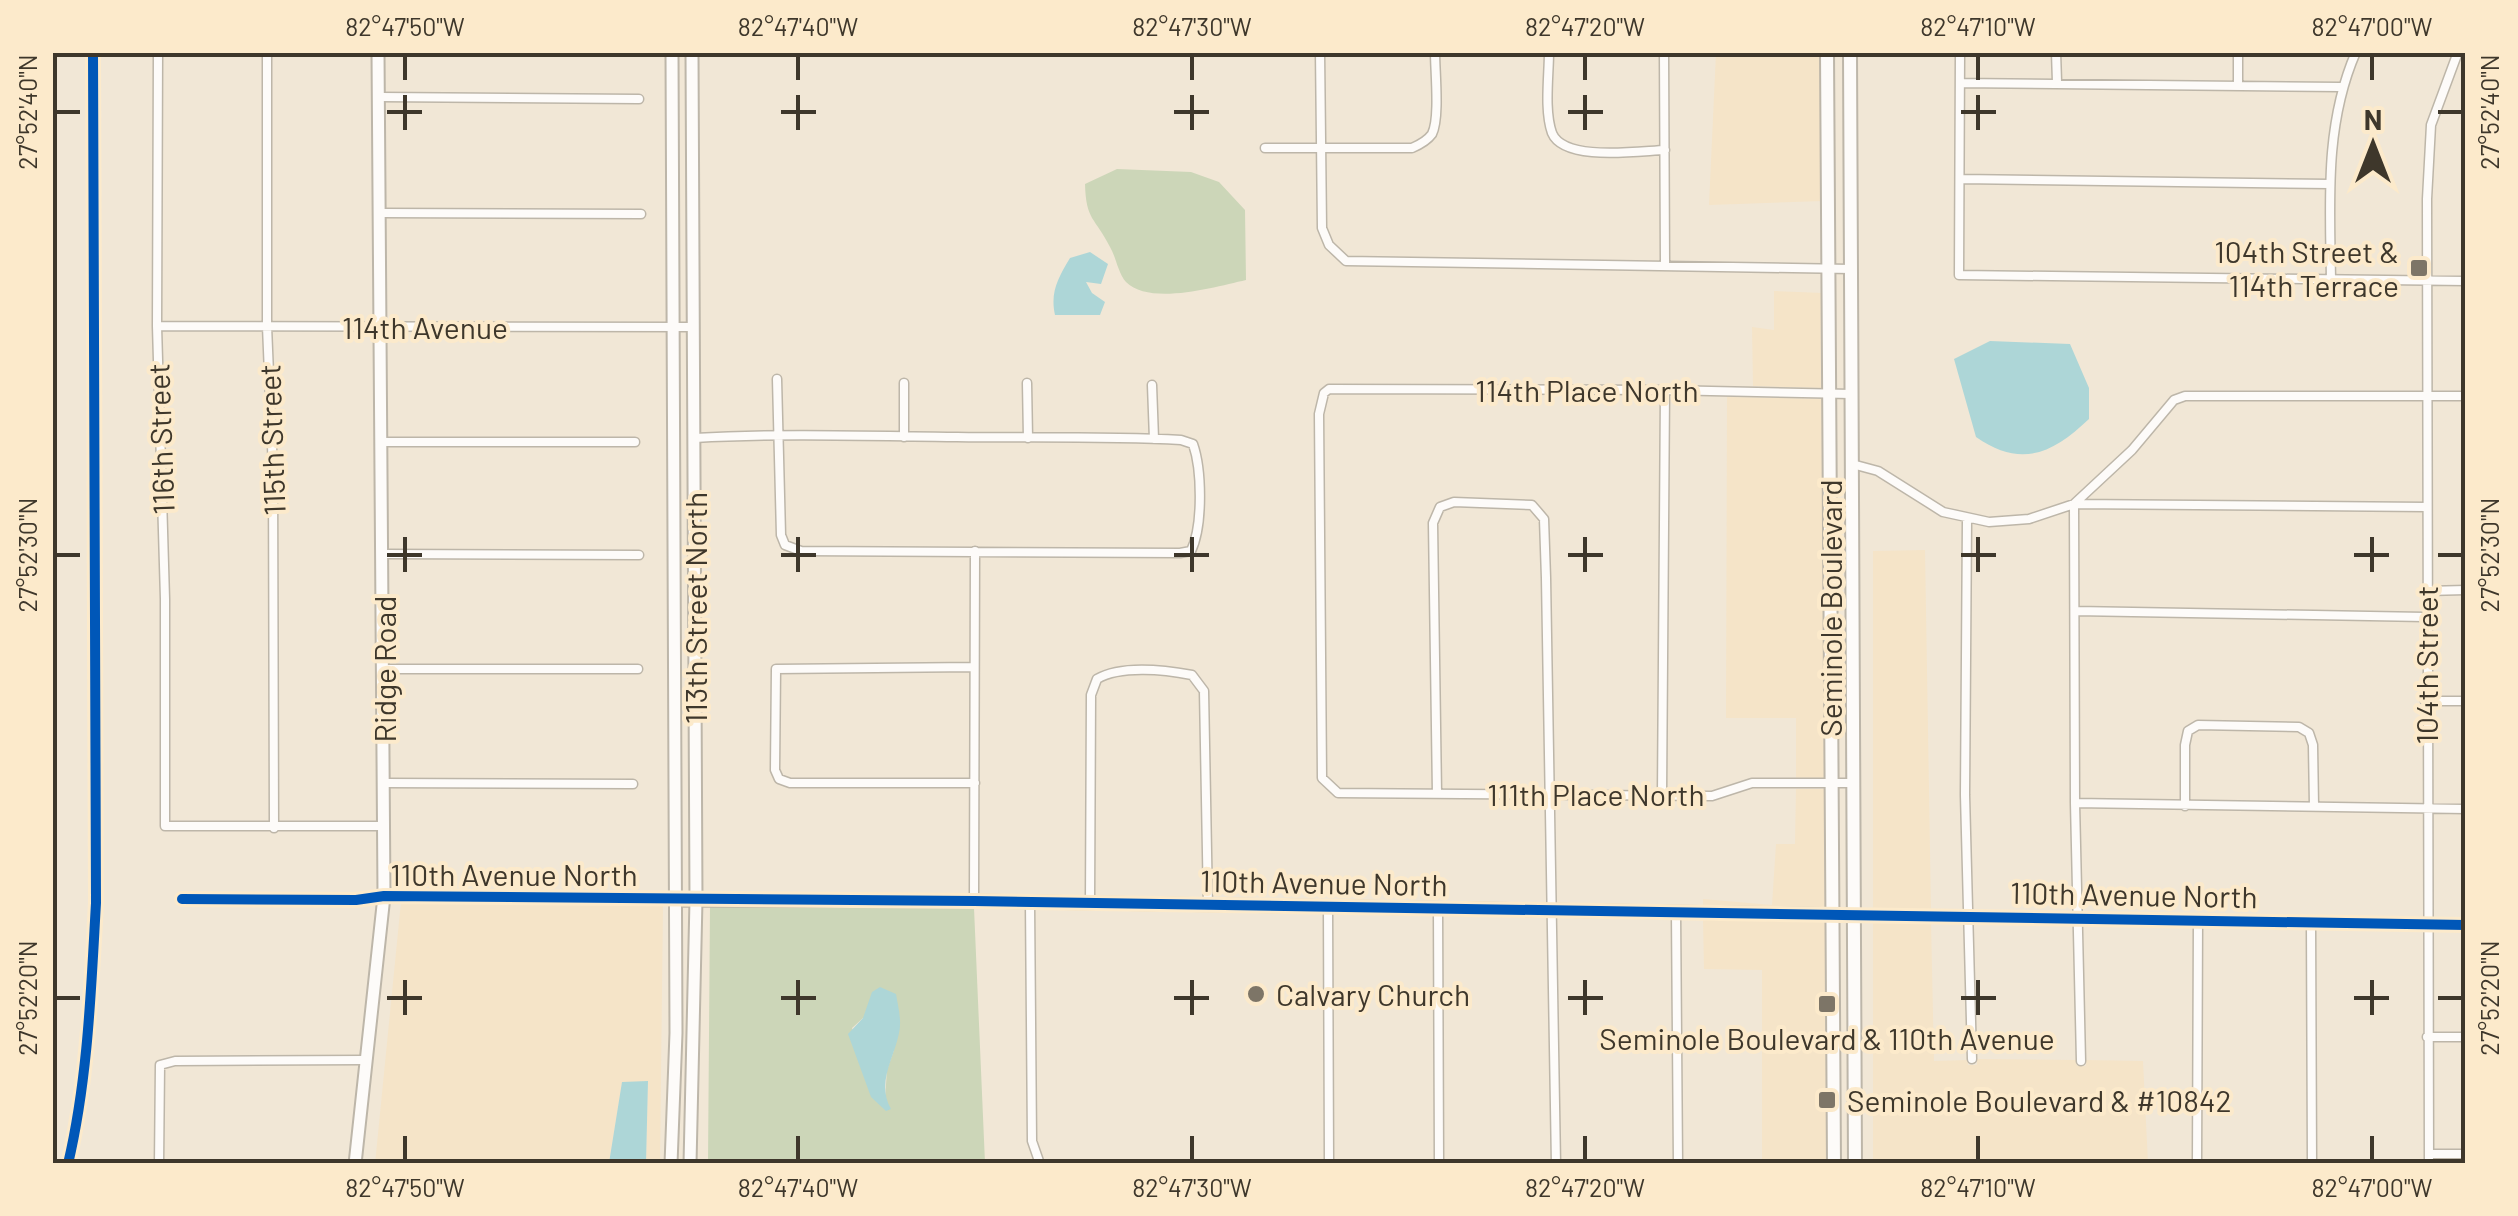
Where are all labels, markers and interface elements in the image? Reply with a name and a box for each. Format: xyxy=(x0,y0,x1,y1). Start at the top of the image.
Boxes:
text: 82°47'50"W xyxy=(345,11,465,41)
text: 82°47'40"W xyxy=(738,11,858,41)
text: 82°47'30"W xyxy=(1132,11,1252,41)
text: 82°47'20"W xyxy=(1525,11,1645,41)
text: 82°47'10"W xyxy=(1920,11,2036,41)
text: 82°47'00"W xyxy=(2312,11,2432,41)
text: 27°52'40"N xyxy=(12,54,42,170)
text: 27°52'40"N xyxy=(2474,54,2504,170)
north arrow xyxy=(2323,95,2423,195)
text: N xyxy=(2364,102,2382,136)
place label: 104th Street & 114th Terrace xyxy=(2214,233,2399,303)
marker: 104th Street & 114th Terrace xyxy=(2408,257,2430,279)
street label: 114th Avenue xyxy=(342,309,508,345)
street label: 116th Street xyxy=(139,363,181,515)
street label: 115th Street xyxy=(250,364,292,516)
street label: 114th Place North xyxy=(1475,372,1699,408)
street label: Seminole Boulevard xyxy=(1812,479,1848,737)
street label: 113th Street North xyxy=(677,492,713,724)
text: 27°52'30"N xyxy=(12,498,42,612)
text: 27°52'30"N xyxy=(2474,498,2504,612)
street label: 104th Street xyxy=(2408,586,2444,744)
street label: Ridge Road xyxy=(366,596,402,742)
street label: 111th Place North xyxy=(1487,776,1705,812)
street label: 110th Avenue North xyxy=(390,856,638,892)
street label: 110th Avenue North xyxy=(1200,862,1448,902)
street label: 110th Avenue North xyxy=(2010,874,2258,914)
text: 27°52'20"N xyxy=(12,940,42,1056)
text: 27°52'20"N xyxy=(2474,940,2504,1056)
place label: Calvary Church xyxy=(1276,976,1470,1012)
marker: Calvary Church xyxy=(1245,983,1267,1005)
marker: Seminole Boulevard & 110th Avenue xyxy=(1816,993,1838,1015)
place label: Seminole Boulevard & 110th Avenue xyxy=(1599,1020,2055,1056)
place label: Seminole Boulevard & #10842 xyxy=(1847,1082,2232,1118)
marker: Seminole Boulevard & #10842 xyxy=(1816,1089,1838,1111)
text: 82°47'50"W xyxy=(345,1172,465,1202)
text: 82°47'40"W xyxy=(738,1172,858,1202)
text: 82°47'30"W xyxy=(1132,1172,1252,1202)
text: 82°47'20"W xyxy=(1525,1172,1645,1202)
text: 82°47'10"W xyxy=(1920,1172,2036,1202)
text: 82°47'00"W xyxy=(2312,1172,2432,1202)

